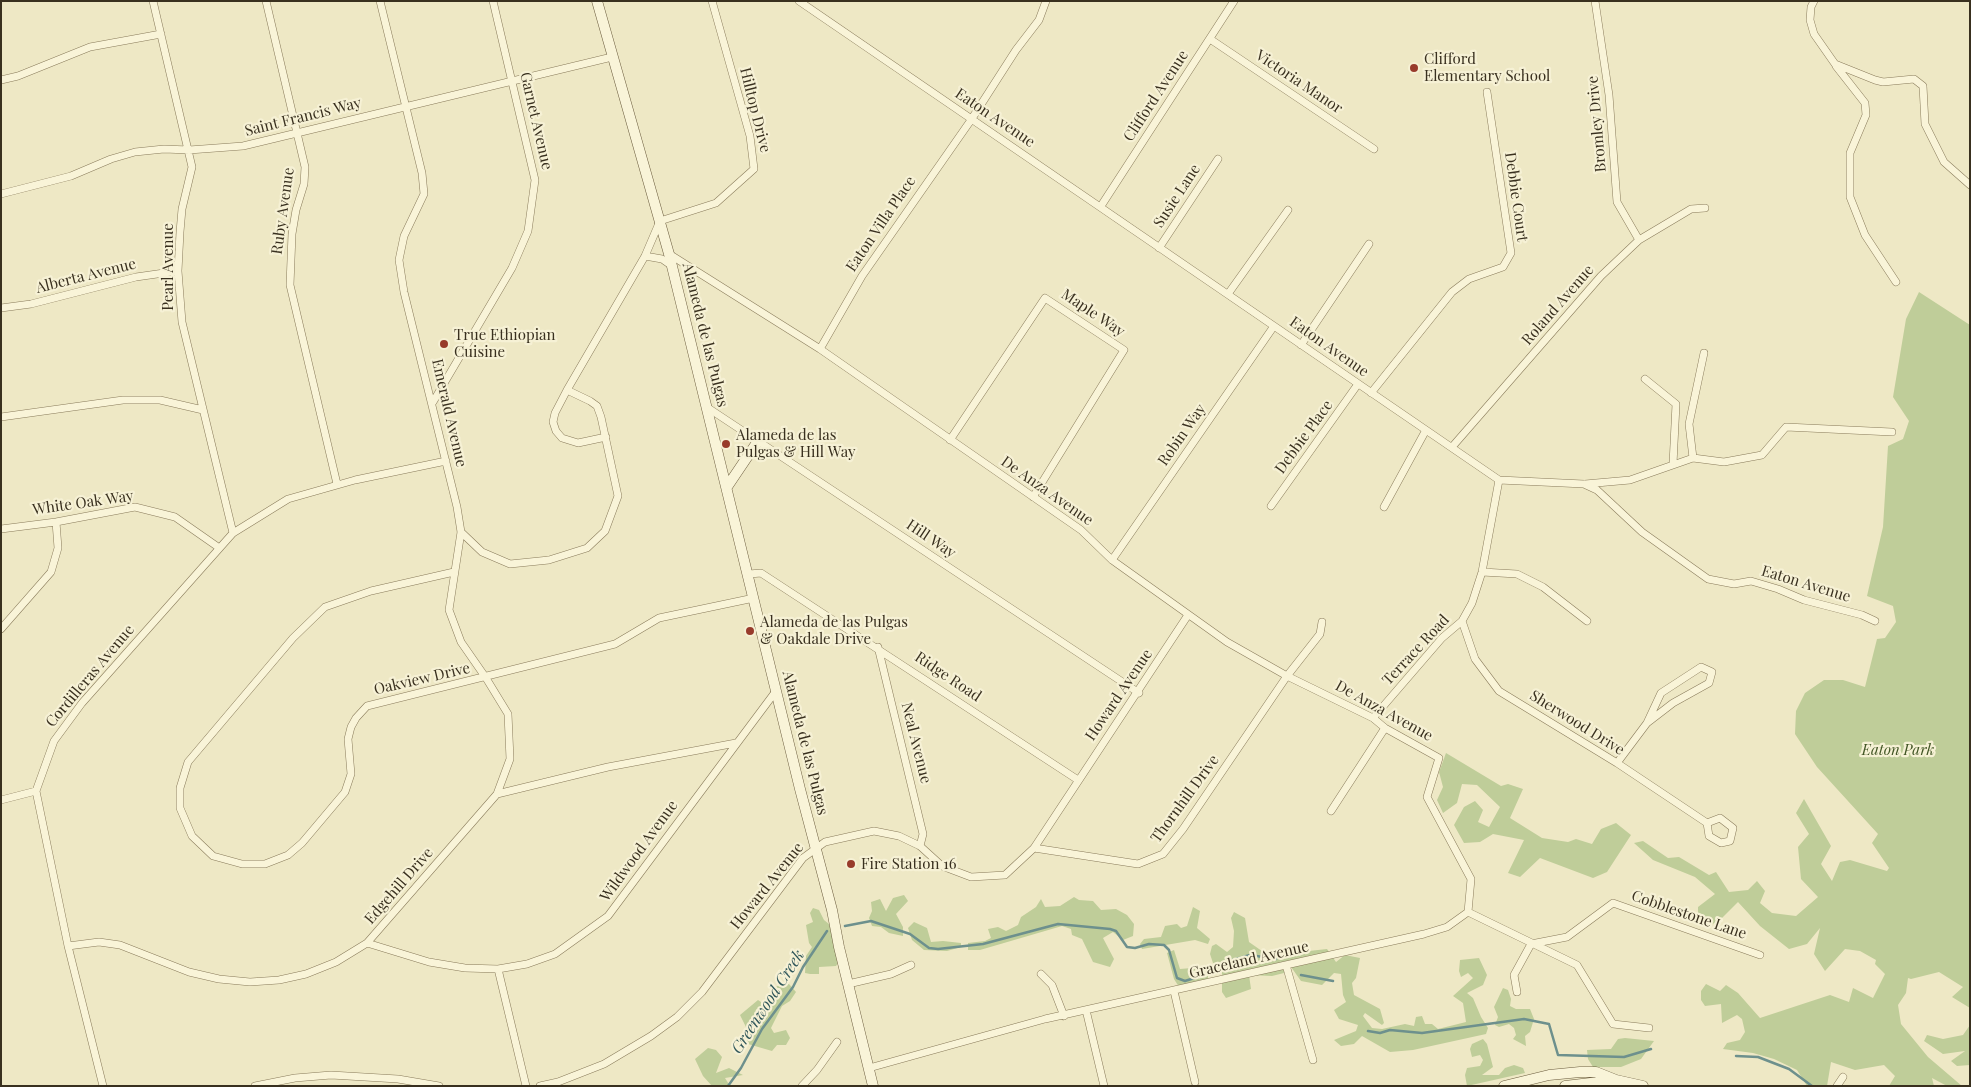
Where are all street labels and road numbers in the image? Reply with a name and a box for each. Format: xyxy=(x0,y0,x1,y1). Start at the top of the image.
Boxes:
street label: Victoria Manor xyxy=(1252,46,1346,118)
street label: Clifford Avenue xyxy=(1120,47,1192,145)
street label: Hilltop Drive xyxy=(736,66,774,154)
street label: Garnet Avenue xyxy=(516,70,556,172)
street label: Bromley Drive xyxy=(1584,75,1610,173)
street label: Eaton Avenue xyxy=(952,85,1038,151)
street label: Saint Francis Way xyxy=(243,94,363,140)
street label: Debbie Court xyxy=(1501,151,1531,243)
street label: Susie Lane xyxy=(1150,161,1204,231)
street label: Ruby Avenue xyxy=(268,166,298,256)
street label: Eaton Villa Place xyxy=(842,173,920,275)
street label: Pearl Avenue xyxy=(159,223,177,311)
street label: Alberta Avenue xyxy=(34,255,138,297)
street label: Alameda de las Pulgas xyxy=(678,261,732,409)
street label: Roland Avenue xyxy=(1518,261,1598,349)
street label: Maple Way xyxy=(1058,285,1128,341)
street label: Eaton Avenue xyxy=(1286,313,1372,381)
street label: Emerald Avenue xyxy=(428,357,470,469)
street label: Debbie Place xyxy=(1271,397,1337,477)
street label: Robin Way xyxy=(1154,401,1210,469)
street label: De Anza Avenue xyxy=(997,453,1097,529)
street label: White Oak Way xyxy=(31,487,135,519)
street label: Hill Way xyxy=(903,516,959,562)
street label: Eaton Avenue xyxy=(1759,562,1853,606)
street label: Terrace Road xyxy=(1379,611,1453,689)
street label: Cordilleras Avenue xyxy=(42,621,138,731)
street label: Howard Avenue xyxy=(1082,646,1156,744)
street label: Ridge Road xyxy=(911,648,985,706)
street label: Oakview Drive xyxy=(372,659,472,699)
street label: Alameda de las Pulgas xyxy=(778,669,832,817)
street label: De Anza Avenue xyxy=(1332,677,1436,745)
street label: Sherwood Drive xyxy=(1526,687,1628,759)
street label: Neal Avenue xyxy=(897,701,935,785)
street label: Thornhill Drive xyxy=(1147,752,1223,846)
street label: Wildwood Avenue xyxy=(596,797,682,905)
street label: Howard Avenue xyxy=(727,839,807,933)
street label: Edgehill Drive xyxy=(361,844,437,928)
street label: Cobblestone Lane xyxy=(1629,887,1749,943)
street label: Graceland Avenue xyxy=(1187,937,1311,983)

